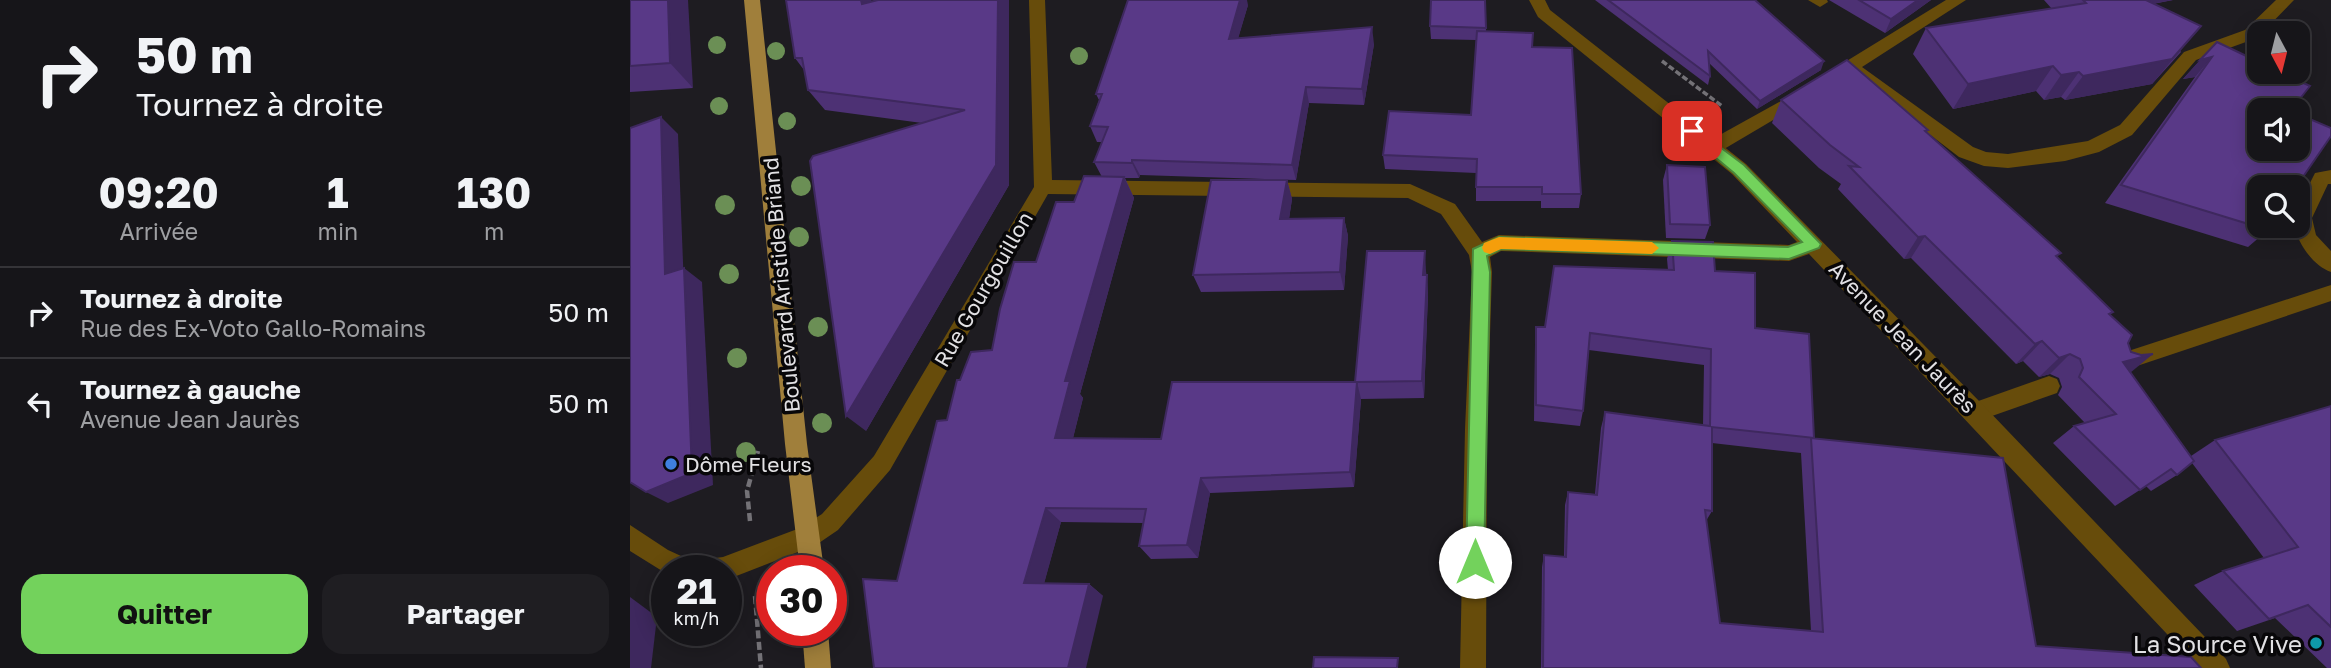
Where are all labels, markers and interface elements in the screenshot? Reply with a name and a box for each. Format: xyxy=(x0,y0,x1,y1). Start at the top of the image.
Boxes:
north arrow xyxy=(2247,21,2310,84)
map controls xyxy=(2247,21,2310,238)
text: 50 m xyxy=(136,25,253,84)
icon: right xyxy=(21,28,112,119)
text: Tournez à droite xyxy=(136,85,384,123)
button: sound xyxy=(2247,98,2310,161)
pin xyxy=(1662,101,1722,161)
icon: arrive xyxy=(1673,112,1711,150)
street label: Boulevard Aristide Briand xyxy=(757,156,805,414)
text: 09:20 xyxy=(99,167,219,217)
text: 1 xyxy=(327,167,349,217)
text: 130 xyxy=(457,167,531,217)
button: search xyxy=(2247,175,2310,238)
street label: Rue Gourgouillon xyxy=(928,207,1038,371)
text: Arrivée xyxy=(119,217,198,245)
text: min xyxy=(318,217,358,245)
text: m xyxy=(484,217,504,245)
street label: Avenue Jean Jaurès xyxy=(1824,256,1982,418)
text: Tournez à droite xyxy=(80,283,283,314)
icon: right xyxy=(21,294,59,332)
text: 50 m xyxy=(548,297,609,328)
text: Rue des Ex-Voto Gallo-Romains xyxy=(80,314,426,342)
text: Tournez à gauche xyxy=(80,374,301,405)
icon: left xyxy=(21,385,59,423)
text: 50 m xyxy=(548,388,609,419)
text: Avenue Jean Jaurès xyxy=(80,405,300,433)
place label: Dôme Fleurs xyxy=(685,451,812,477)
marker: Dôme Fleurs xyxy=(663,456,679,472)
position arrow xyxy=(1438,525,1512,599)
speed limit sign: 30 xyxy=(756,555,847,646)
text: 21 xyxy=(677,570,716,612)
button: Quitter xyxy=(21,574,308,654)
button: Partager xyxy=(322,574,609,654)
text: km/h xyxy=(674,607,719,629)
place label: La Source Vive xyxy=(2133,629,2302,658)
marker: La Source Vive xyxy=(2308,635,2324,651)

